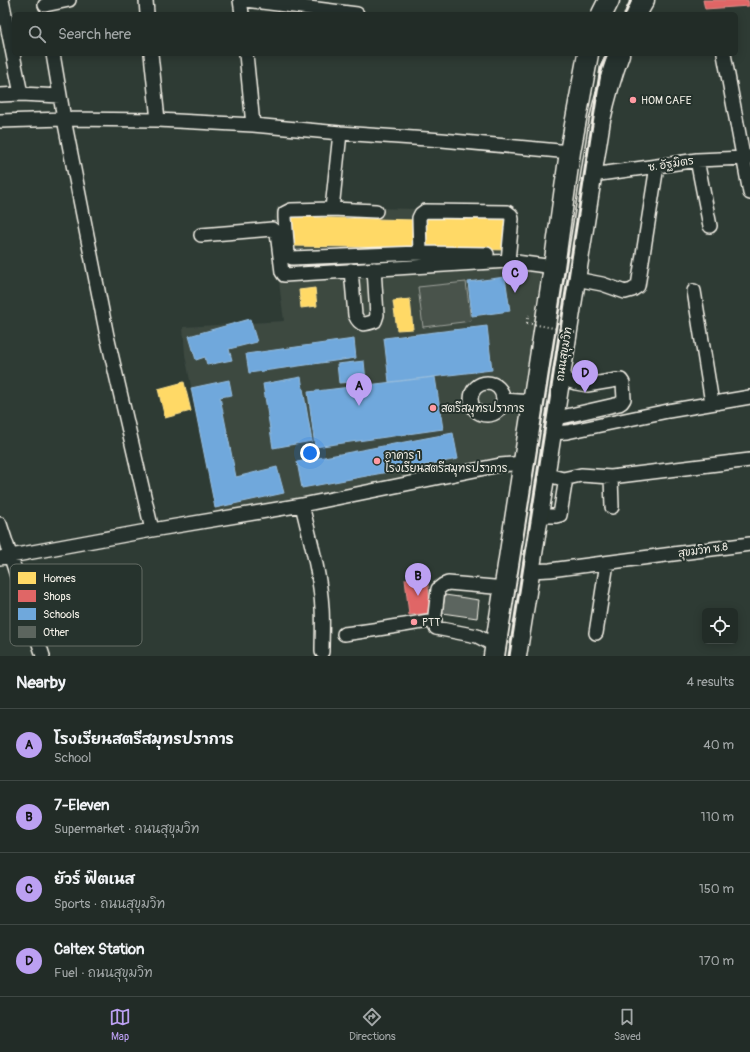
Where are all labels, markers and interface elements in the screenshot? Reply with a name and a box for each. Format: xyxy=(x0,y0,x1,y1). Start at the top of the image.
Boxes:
search box xyxy=(12,12,738,56)
icon: search xyxy=(26,23,48,45)
text: Search here xyxy=(58,25,131,44)
place label: HOM CAFE xyxy=(641,94,692,107)
marker: HOM CAFE xyxy=(628,95,638,105)
street label: ซ. อัฐมิตร xyxy=(647,153,695,175)
pin: C xyxy=(502,260,528,293)
street label: ถนนสุขุมวิท xyxy=(552,326,577,382)
pin: D xyxy=(572,360,598,393)
pin: A xyxy=(346,373,372,406)
place label: สตรีสมุทรปราการ xyxy=(441,401,525,417)
marker: สตรีสมุทรปราการ xyxy=(428,403,438,413)
your location xyxy=(300,443,320,463)
place label: อาคาร 1 โรงเรียนสตรีสมุทรปราการ xyxy=(385,449,508,477)
marker: อาคาร 1 โรงเรียนสตรีสมุทรปราการ xyxy=(372,456,382,466)
street label: สุขมวิท ซ.8 xyxy=(677,539,729,562)
pin: B xyxy=(405,563,431,596)
legend xyxy=(10,564,142,646)
text: Homes xyxy=(43,572,76,585)
text: Shops xyxy=(43,590,71,603)
text: Schools xyxy=(43,608,80,621)
map controls xyxy=(702,608,738,644)
button: locate xyxy=(702,608,738,644)
place label: PTT xyxy=(422,616,440,629)
marker: PTT xyxy=(409,617,419,627)
text: Other xyxy=(43,626,69,639)
text: Nearby xyxy=(16,672,65,693)
text: 4 results xyxy=(687,674,734,690)
text: โรงเรียนสตรีสมุทรปราการ xyxy=(54,730,234,749)
text: A xyxy=(25,737,33,753)
text: 40 m xyxy=(703,737,734,753)
text: School xyxy=(54,750,91,766)
text: 7-Eleven xyxy=(54,796,109,815)
text: B xyxy=(25,809,33,825)
text: 110 m xyxy=(701,809,734,825)
text: Supermarket · ถนนสุขุมวิท xyxy=(54,821,199,837)
text: ยัวร์ ฟิตเนส xyxy=(54,870,135,889)
text: C xyxy=(25,881,33,897)
text: 150 m xyxy=(699,881,734,897)
text: Sports · ถนนสุขุมวิท xyxy=(54,896,165,912)
text: Caltex Station xyxy=(54,940,144,959)
text: D xyxy=(25,953,33,969)
text: 170 m xyxy=(699,953,734,969)
text: Fuel · ถนนสุขุมวิท xyxy=(54,965,153,981)
tab: Map xyxy=(109,1006,131,1043)
tab: Directions xyxy=(349,1006,396,1043)
tab: Saved xyxy=(614,1006,641,1043)

